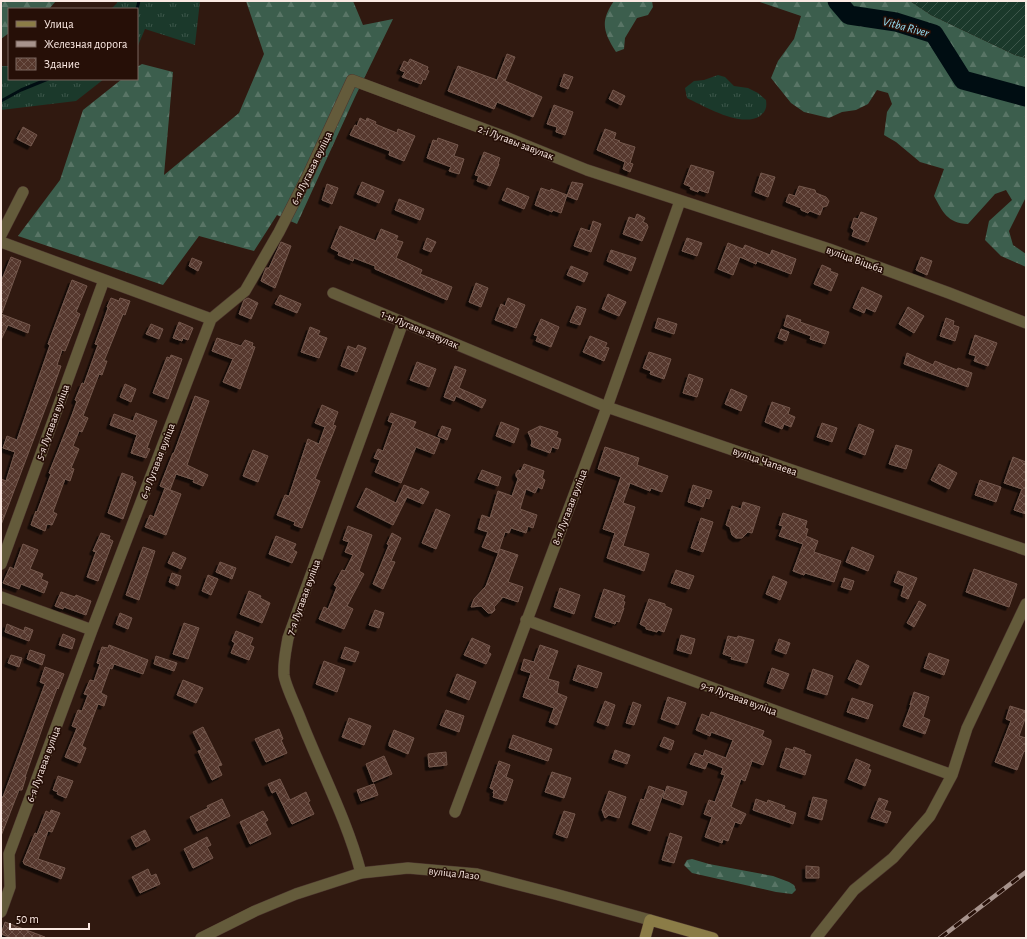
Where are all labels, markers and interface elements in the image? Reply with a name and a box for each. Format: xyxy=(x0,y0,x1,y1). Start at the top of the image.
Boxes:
legend xyxy=(8,8,138,80)
water label: Vitba River xyxy=(882,15,932,39)
text: Улица xyxy=(44,18,74,30)
text: Железная дорога xyxy=(44,38,128,50)
text: Здание xyxy=(44,58,80,70)
street label: 2-і Лугавы завулак xyxy=(476,123,555,162)
street label: 6-я Лугавая вуліца xyxy=(289,130,334,207)
street label: вуліца Віцьба xyxy=(825,244,885,275)
street label: 1-ы Лугавы завулак xyxy=(379,308,460,351)
street label: 5-я Лугавая вуліца xyxy=(34,383,71,461)
street label: 6-я Лугавая вуліца xyxy=(138,422,177,501)
street label: вуліца Чапаева xyxy=(731,445,798,478)
street label: 8-я Лугавая вуліца xyxy=(550,468,589,547)
street label: 7-я Лугавая вуліца xyxy=(285,558,322,636)
street label: 9-я Лугавая вуліца xyxy=(699,680,778,717)
street label: 6-я Лугавая вуліца xyxy=(25,725,62,804)
street label: вуліца Лазо xyxy=(428,865,480,882)
scale bar xyxy=(10,905,89,931)
text: 50 m xyxy=(16,913,39,925)

